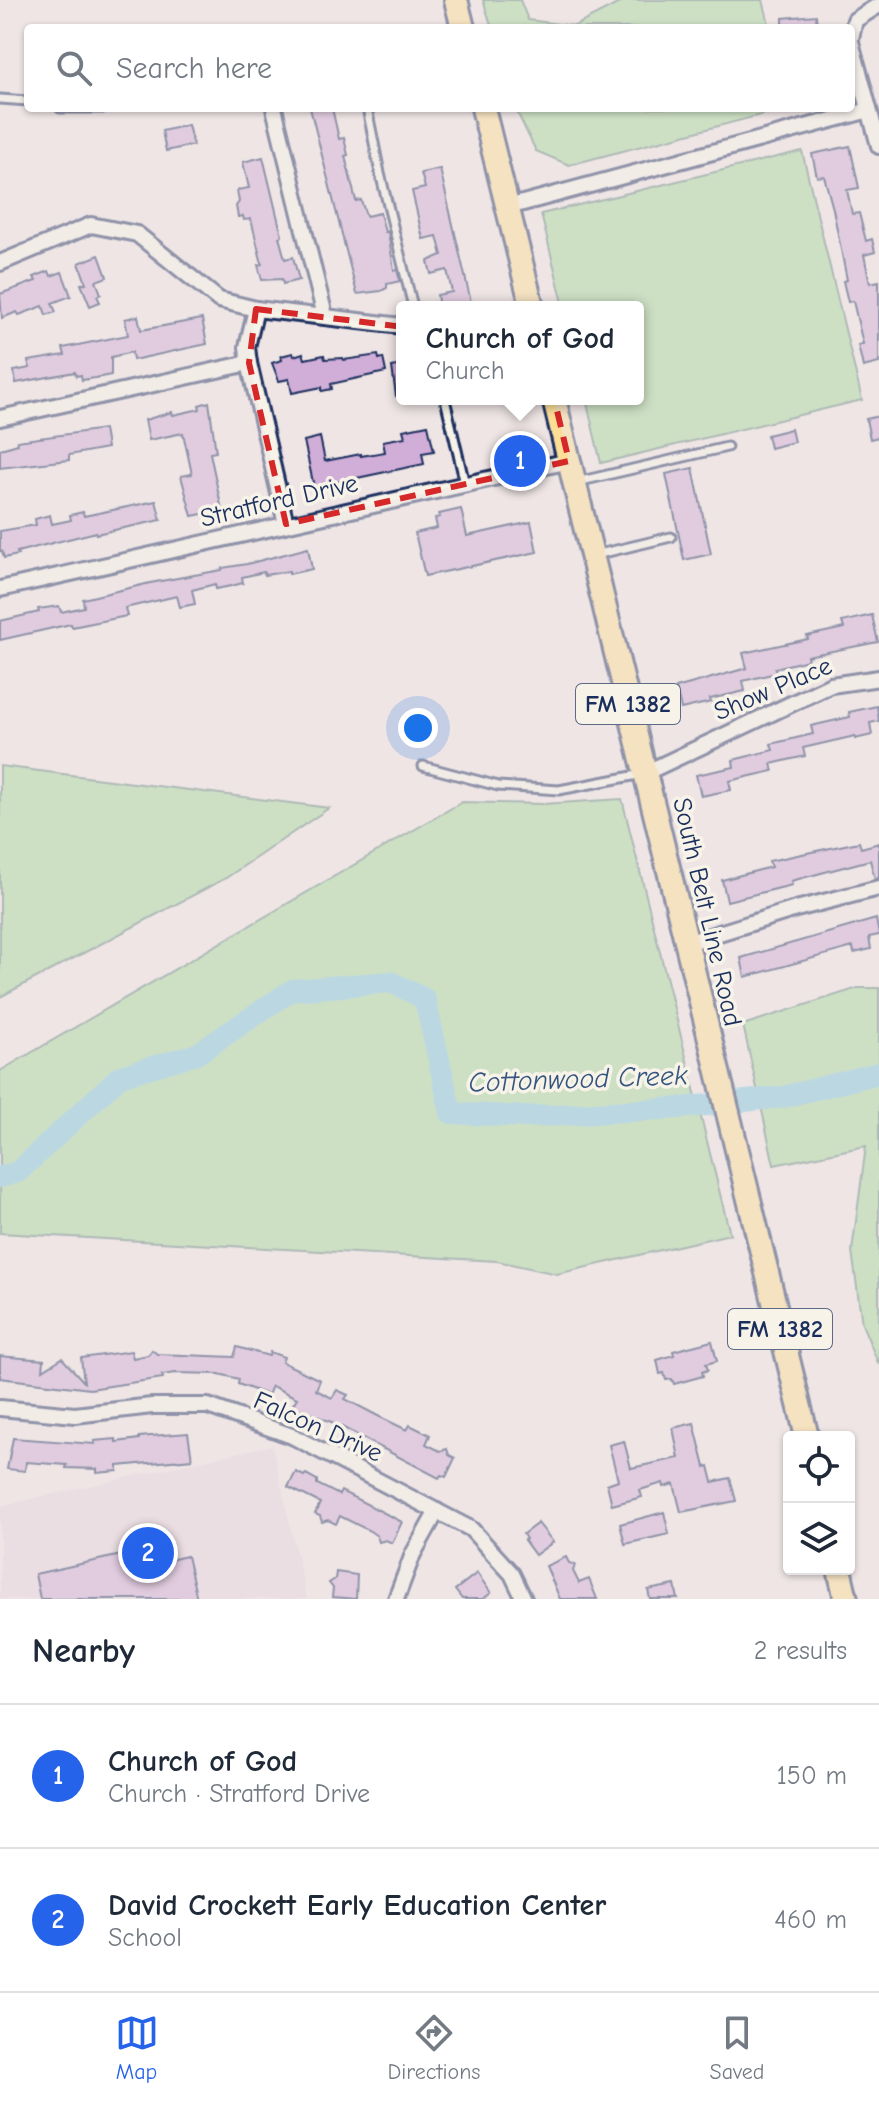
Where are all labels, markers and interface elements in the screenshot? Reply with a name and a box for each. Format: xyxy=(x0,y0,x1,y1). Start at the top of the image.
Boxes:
search box xyxy=(24,24,855,112)
icon: search xyxy=(52,46,96,90)
text: Search here xyxy=(116,51,272,86)
popup xyxy=(396,301,644,405)
text: Church of God xyxy=(425,321,615,356)
text: Church xyxy=(425,356,505,386)
pin: 1 xyxy=(494,431,546,491)
street label: Stratford Drive xyxy=(197,468,361,534)
street label: Show Place xyxy=(709,651,837,727)
road number: FM 1382 xyxy=(576,684,680,724)
your location xyxy=(398,708,438,748)
street label: South Belt Line Road xyxy=(666,795,748,1029)
water label: Cottonwood Creek xyxy=(468,1059,688,1099)
road number: FM 1382 xyxy=(728,1309,832,1349)
street label: Falcon Drive xyxy=(249,1385,387,1469)
map controls xyxy=(783,1431,855,1575)
button: locate xyxy=(783,1431,855,1503)
button: layers xyxy=(783,1503,855,1575)
pin: 2 xyxy=(122,1523,174,1583)
text: Nearby xyxy=(32,1631,135,1671)
text: 2 results xyxy=(754,1636,847,1666)
text: Church of God xyxy=(108,1744,297,1779)
text: 1 xyxy=(53,1761,63,1791)
text: 150 m xyxy=(777,1761,847,1791)
text: Church · Stratford Drive xyxy=(108,1779,370,1809)
text: David Crockett Early Education Center xyxy=(108,1888,606,1923)
text: 2 xyxy=(52,1905,64,1935)
text: 460 m xyxy=(774,1905,847,1935)
text: School xyxy=(108,1923,182,1953)
tab: Map xyxy=(115,2011,159,2085)
tab: Directions xyxy=(388,2011,481,2085)
tab: Saved xyxy=(710,2011,764,2085)

